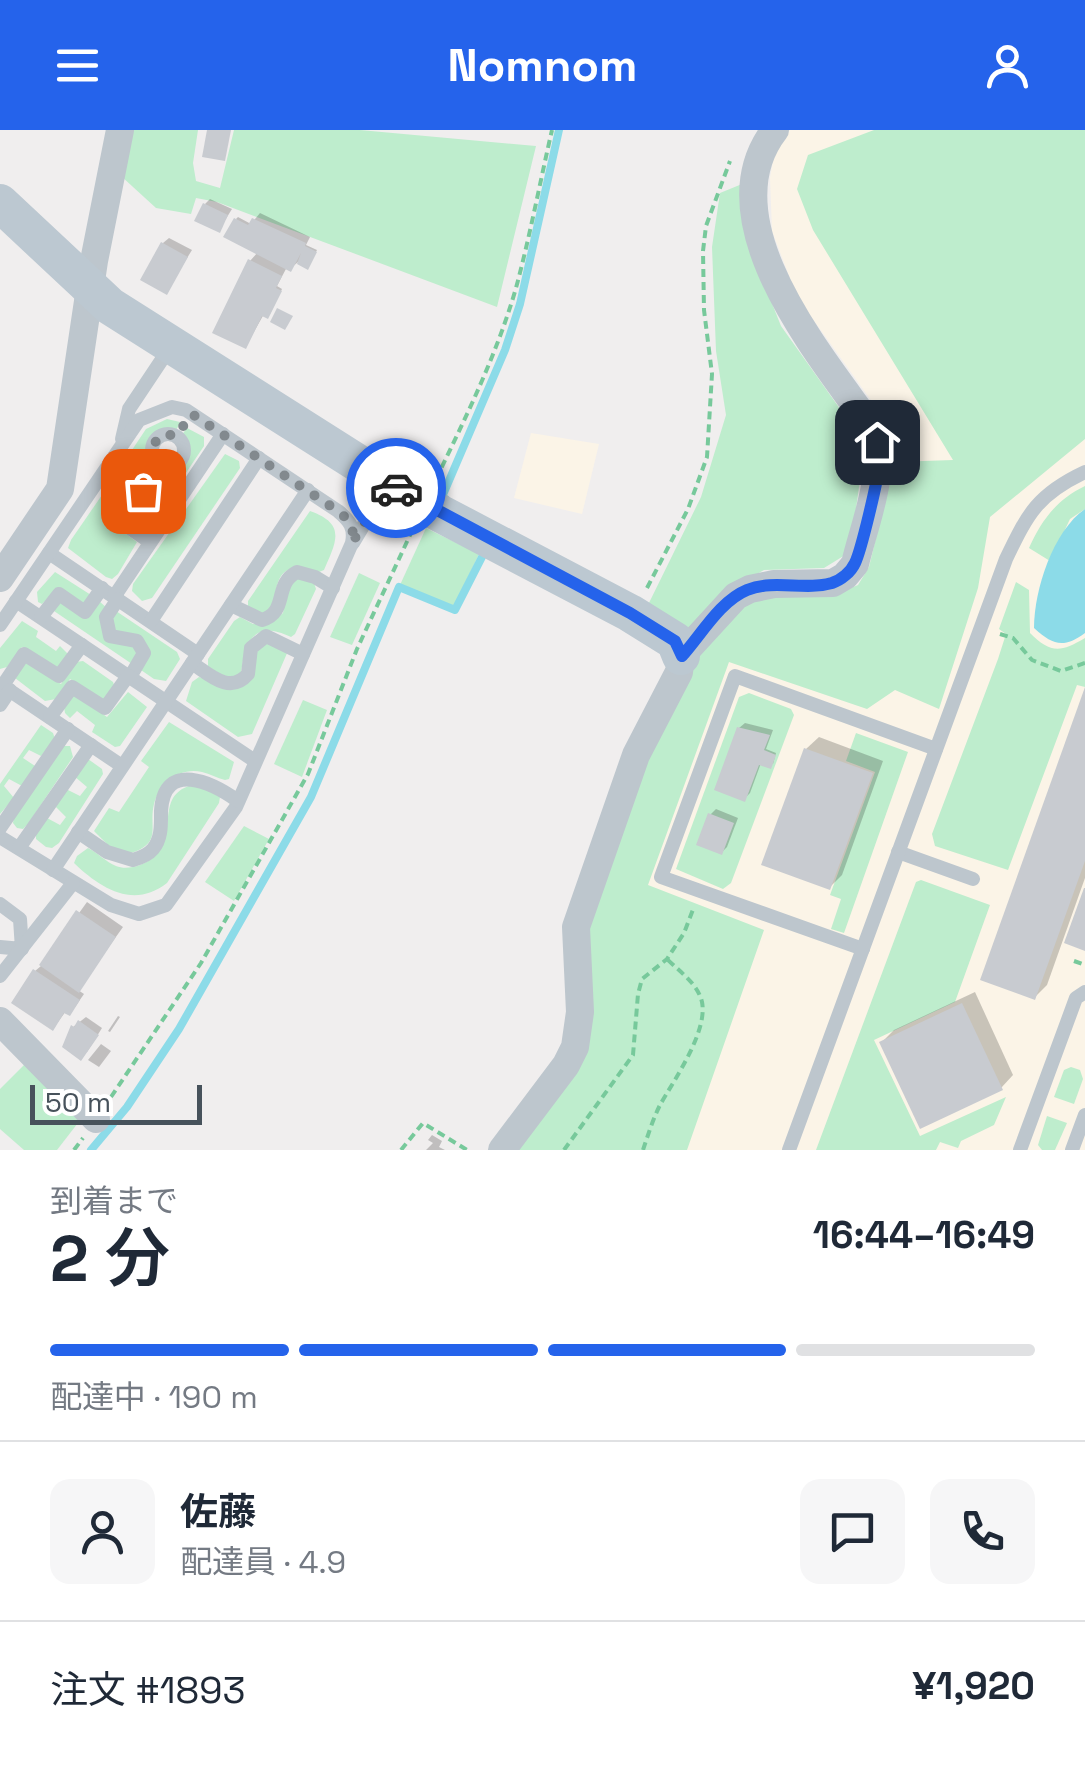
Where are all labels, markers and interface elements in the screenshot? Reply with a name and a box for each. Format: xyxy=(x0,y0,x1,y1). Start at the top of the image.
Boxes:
text: Nomnom xyxy=(448,37,637,94)
icon: menu xyxy=(50,38,105,93)
icon: person xyxy=(980,38,1035,93)
pin xyxy=(835,400,920,485)
icon: home xyxy=(850,415,905,470)
courier xyxy=(346,438,446,538)
pin xyxy=(101,449,186,534)
icon: car xyxy=(369,461,424,516)
icon: bag xyxy=(116,464,171,519)
scale bar xyxy=(30,1080,202,1124)
text: 50 m xyxy=(45,1084,111,1120)
text: 到着まで xyxy=(50,1181,178,1221)
text: 16:44–16:49 xyxy=(813,1211,1035,1259)
text: 2 分 xyxy=(50,1217,170,1300)
text: 配達中 · 190 m xyxy=(50,1377,258,1417)
button: person xyxy=(50,1479,155,1584)
button: chat xyxy=(800,1479,905,1584)
button: phone xyxy=(930,1479,1035,1584)
text: 佐藤 xyxy=(180,1488,256,1536)
text: 配達員 · 4.9 xyxy=(180,1542,346,1582)
text: ¥1,920 xyxy=(912,1662,1035,1710)
text: 注文 #1893 xyxy=(50,1666,245,1714)

